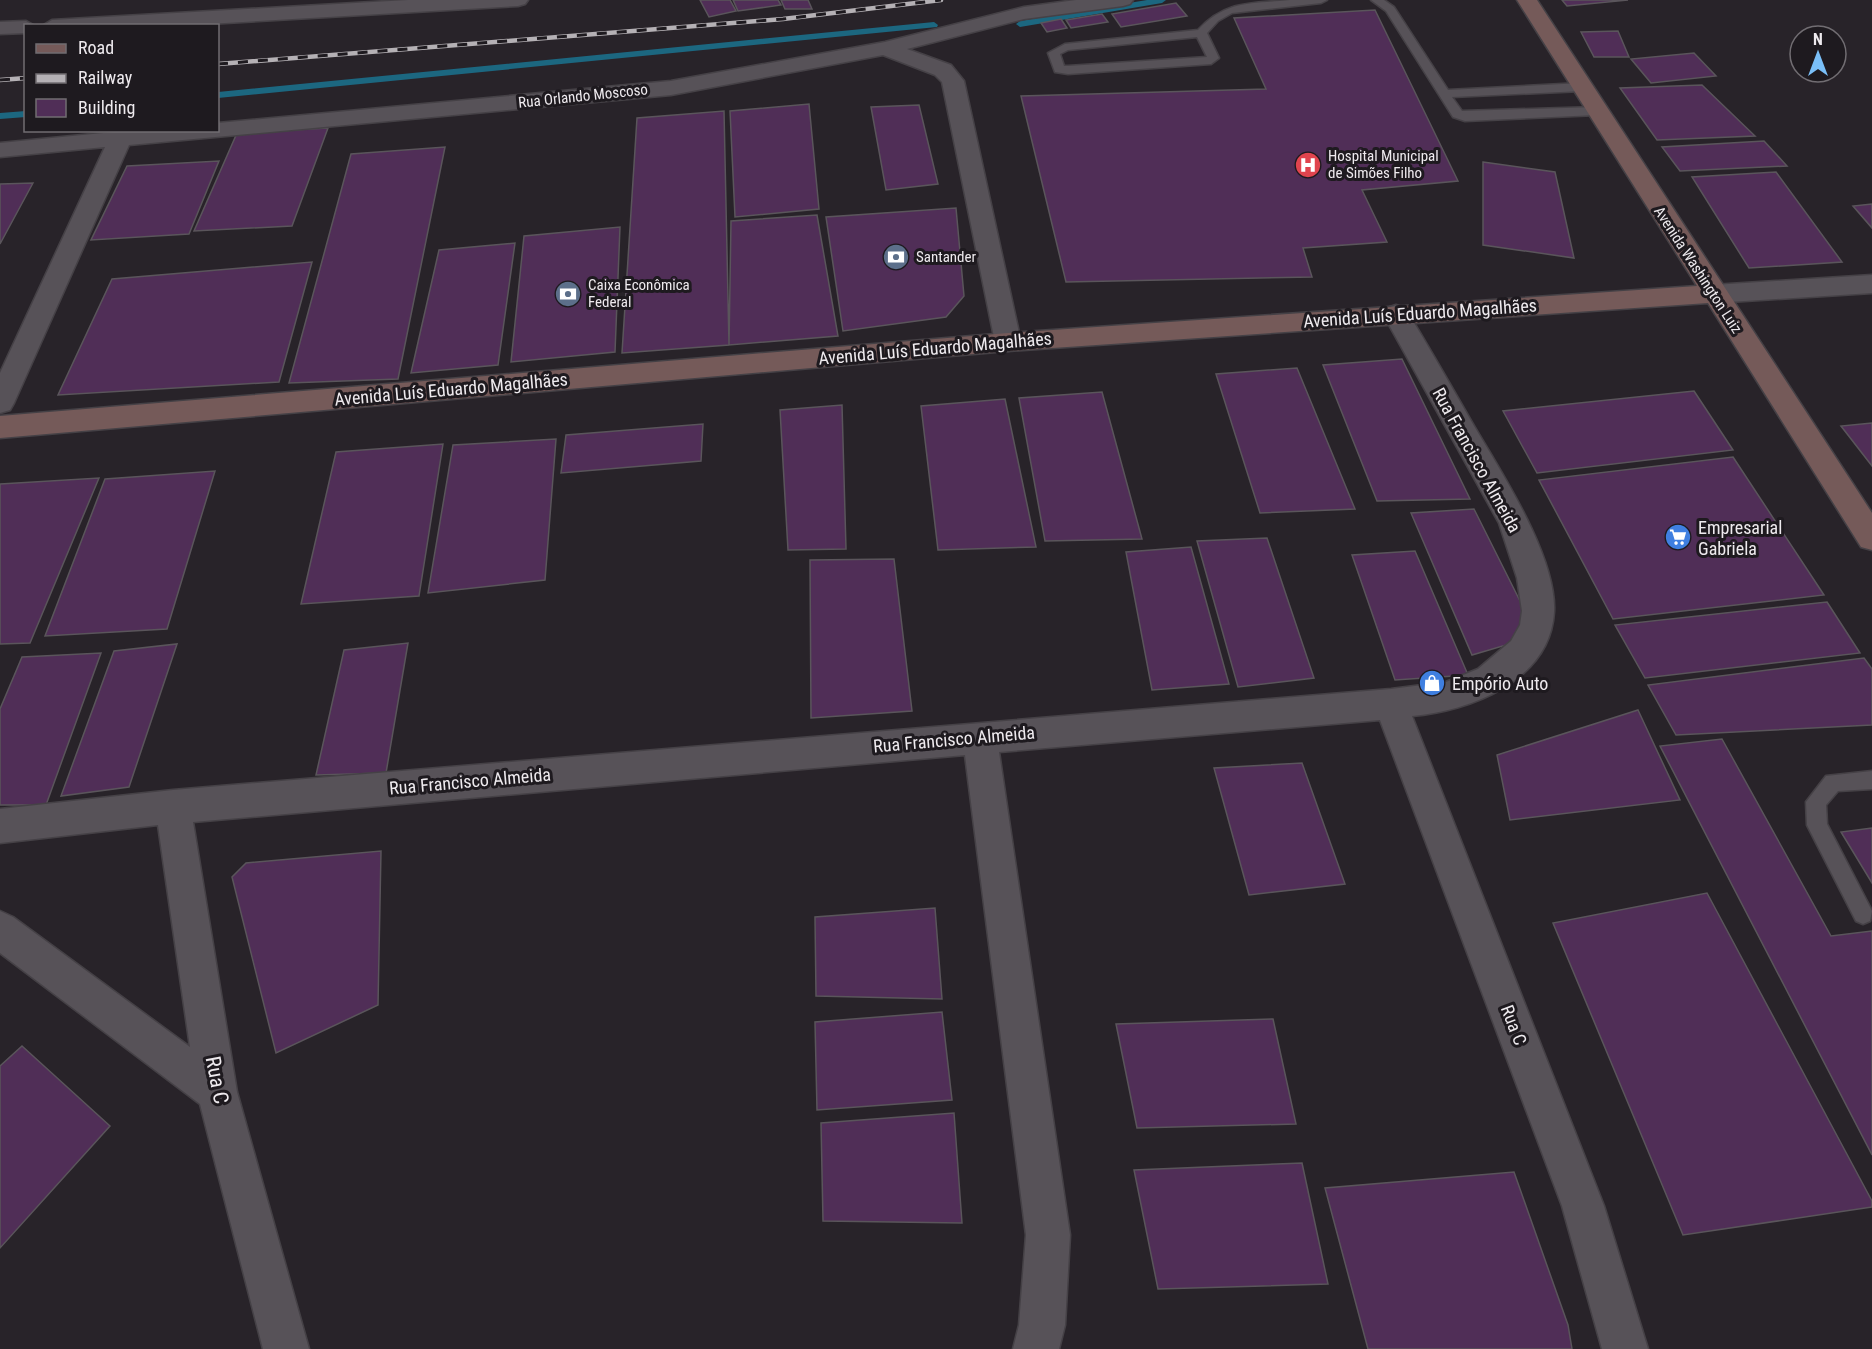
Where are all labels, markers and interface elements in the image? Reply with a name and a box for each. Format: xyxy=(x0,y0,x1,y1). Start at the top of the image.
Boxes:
legend xyxy=(24,24,219,132)
north arrow xyxy=(1788,24,1848,84)
text: N xyxy=(1813,30,1823,49)
text: Road xyxy=(78,37,114,58)
text: Railway xyxy=(78,67,133,88)
street label: Rua Orlando Moscoso xyxy=(517,80,649,112)
text: Building xyxy=(78,97,135,118)
place label: Hospital Municipal de Simões Filho xyxy=(1328,147,1439,182)
hospital icon: Hospital Municipal de Simões Filho xyxy=(1293,150,1323,180)
street label: Avenida Washington Luiz xyxy=(1650,203,1746,337)
bank icon: Santander xyxy=(881,242,911,272)
place label: Santander xyxy=(916,248,977,266)
place label: Caixa Econômica Federal xyxy=(588,276,690,311)
bank icon: Caixa Econômica Federal xyxy=(553,279,583,309)
street label: Avenida Luís Eduardo Magalhães xyxy=(1302,294,1538,332)
street label: Avenida Luís Eduardo Magalhães xyxy=(817,327,1053,369)
street label: Avenida Luís Eduardo Magalhães xyxy=(333,368,569,410)
street label: Rua Francisco Almeida xyxy=(1428,384,1526,536)
place label: Empresarial Gabriela xyxy=(1698,517,1782,559)
supermarket icon: Empresarial Gabriela xyxy=(1663,522,1693,552)
shop icon: Empório Auto xyxy=(1417,668,1447,698)
place label: Empório Auto xyxy=(1452,673,1548,694)
street label: Rua Francisco Almeida xyxy=(872,721,1036,757)
street label: Rua Francisco Almeida xyxy=(388,763,552,799)
street label: Rua C xyxy=(1497,1002,1531,1048)
street label: Rua C xyxy=(201,1054,233,1106)

